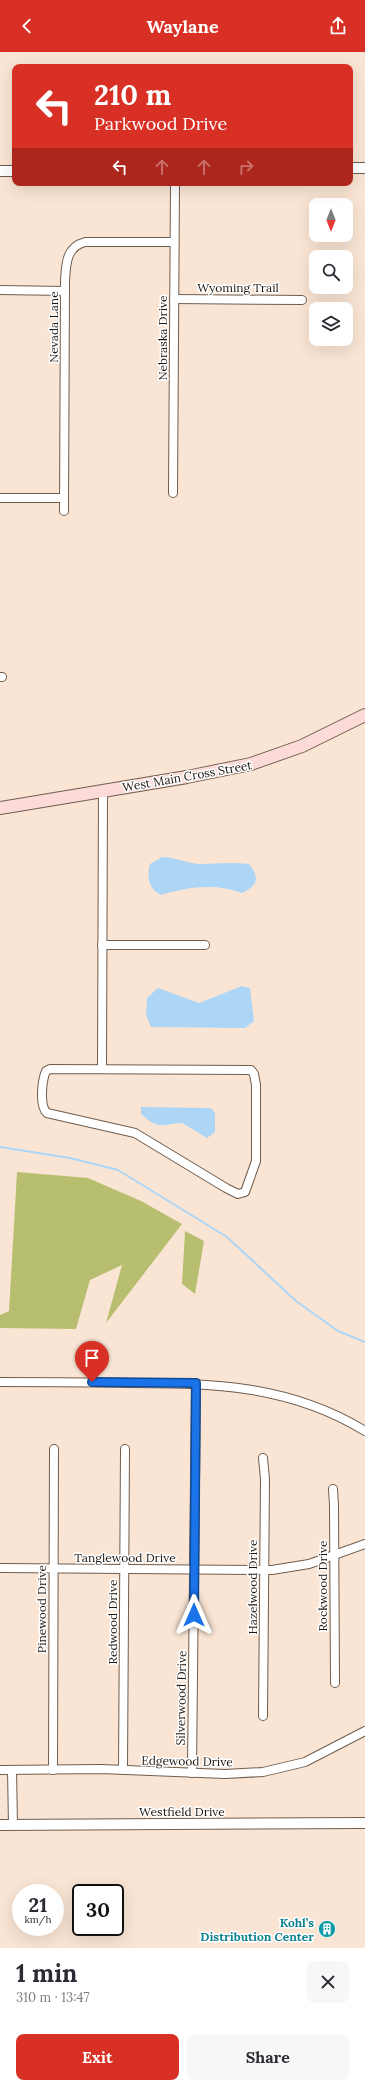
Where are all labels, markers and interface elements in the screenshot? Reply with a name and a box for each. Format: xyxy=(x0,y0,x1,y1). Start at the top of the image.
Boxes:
icon: back xyxy=(16,15,38,37)
text: Waylane xyxy=(146,15,219,38)
icon: share xyxy=(327,15,349,37)
text: 210 m xyxy=(94,77,171,113)
icon: left xyxy=(28,80,80,132)
text: Parkwood Drive xyxy=(94,112,227,135)
icon: left xyxy=(109,156,131,178)
icon: ahead xyxy=(151,156,173,178)
icon: ahead xyxy=(193,156,215,178)
icon: right xyxy=(235,156,257,178)
north arrow xyxy=(309,198,353,242)
map controls xyxy=(309,198,353,346)
button: search xyxy=(309,250,353,294)
street label: Wyoming Trail xyxy=(197,280,279,295)
street label: Nevada Lane xyxy=(46,291,61,363)
street label: Nebraska Drive xyxy=(155,295,170,381)
button: layers xyxy=(309,302,353,346)
street label: West Main Cross Street xyxy=(121,757,253,795)
pin xyxy=(75,1341,109,1382)
icon: arrive xyxy=(81,1347,103,1369)
street label: Hazelwood Drive xyxy=(245,1539,260,1635)
street label: Rockwood Drive xyxy=(315,1540,330,1632)
street label: Tanglewood Drive xyxy=(74,1550,176,1565)
street label: Pinewood Drive xyxy=(34,1564,49,1653)
street label: Redwood Drive xyxy=(105,1579,120,1664)
position arrow xyxy=(173,1594,215,1636)
street label: Silverwood Drive xyxy=(173,1650,189,1746)
street label: Edgewood Drive xyxy=(141,1753,233,1769)
street label: Westfield Drive xyxy=(139,1804,225,1819)
speed limit sign: 30 xyxy=(72,1884,124,1936)
text: 21 xyxy=(29,1892,47,1917)
text: km/h xyxy=(24,1913,52,1926)
place label: Kohl’s Distribution Center xyxy=(200,1915,314,1944)
building icon: Kohl’s Distribution Center xyxy=(317,1919,337,1939)
text: 1 min xyxy=(16,1958,77,1989)
button: close xyxy=(307,1961,349,2003)
text: 310 m · 13:47 xyxy=(16,1989,89,2006)
button: Exit xyxy=(16,2034,179,2080)
button: Share xyxy=(187,2034,349,2080)

